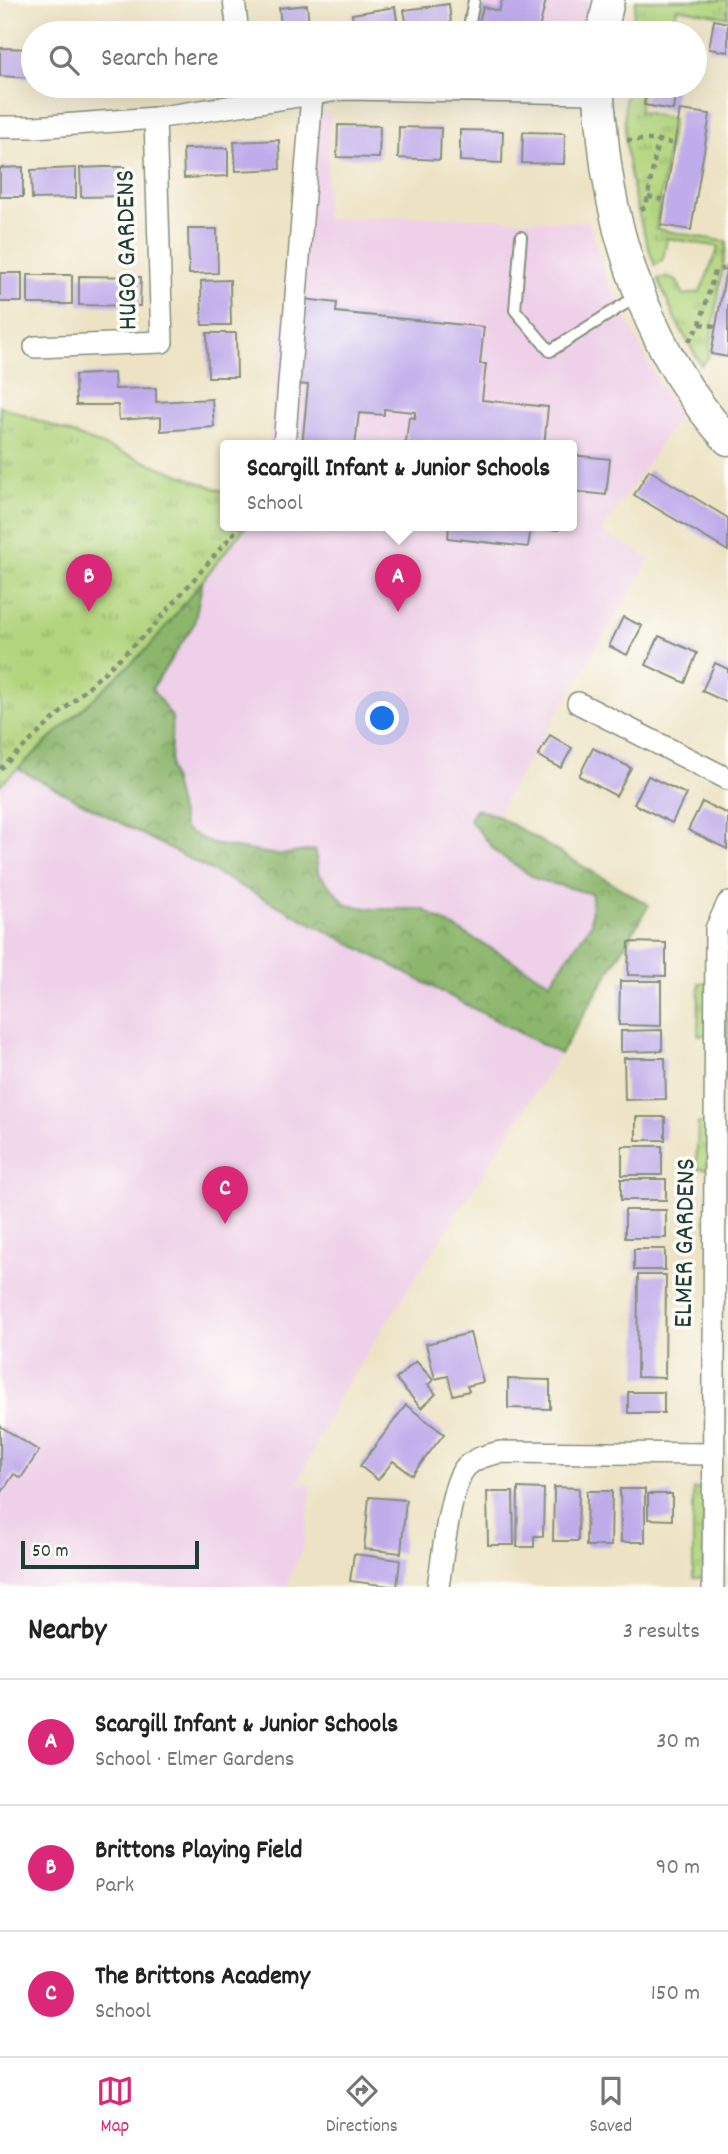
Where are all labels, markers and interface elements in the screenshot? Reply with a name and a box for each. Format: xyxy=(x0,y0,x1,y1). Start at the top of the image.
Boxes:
search box xyxy=(21,21,707,98)
icon: search xyxy=(45,41,83,79)
text: Search here xyxy=(101,41,219,78)
street label: HUGO GARDENS xyxy=(108,169,150,331)
popup xyxy=(220,440,577,531)
text: Scargill Infant & Junior Schools xyxy=(247,451,550,488)
text: School xyxy=(247,488,303,521)
pin: B xyxy=(66,554,112,612)
pin: A xyxy=(375,554,421,612)
your location xyxy=(365,701,399,735)
street label: ELMER GARDENS xyxy=(666,1158,708,1328)
pin: C xyxy=(202,1166,248,1224)
scale bar xyxy=(21,1538,200,1570)
text: 50 m xyxy=(32,1539,69,1566)
text: Nearby xyxy=(28,1611,106,1654)
text: 3 results xyxy=(623,1616,700,1649)
text: Scargill Infant & Junior Schools xyxy=(95,1707,398,1744)
text: A xyxy=(45,1726,57,1759)
text: 30 m xyxy=(656,1726,700,1759)
text: School · Elmer Gardens xyxy=(95,1744,294,1777)
text: Brittons Playing Field xyxy=(95,1833,302,1870)
text: B xyxy=(46,1852,56,1885)
text: 90 m xyxy=(656,1852,700,1885)
text: Park xyxy=(95,1870,134,1903)
text: The Brittons Academy xyxy=(95,1959,310,1996)
text: C xyxy=(45,1978,57,2011)
text: 150 m xyxy=(651,1978,700,2011)
text: School xyxy=(95,1996,151,2029)
tab: Map xyxy=(96,2072,134,2141)
tab: Directions xyxy=(326,2072,398,2141)
tab: Saved xyxy=(590,2072,632,2141)

